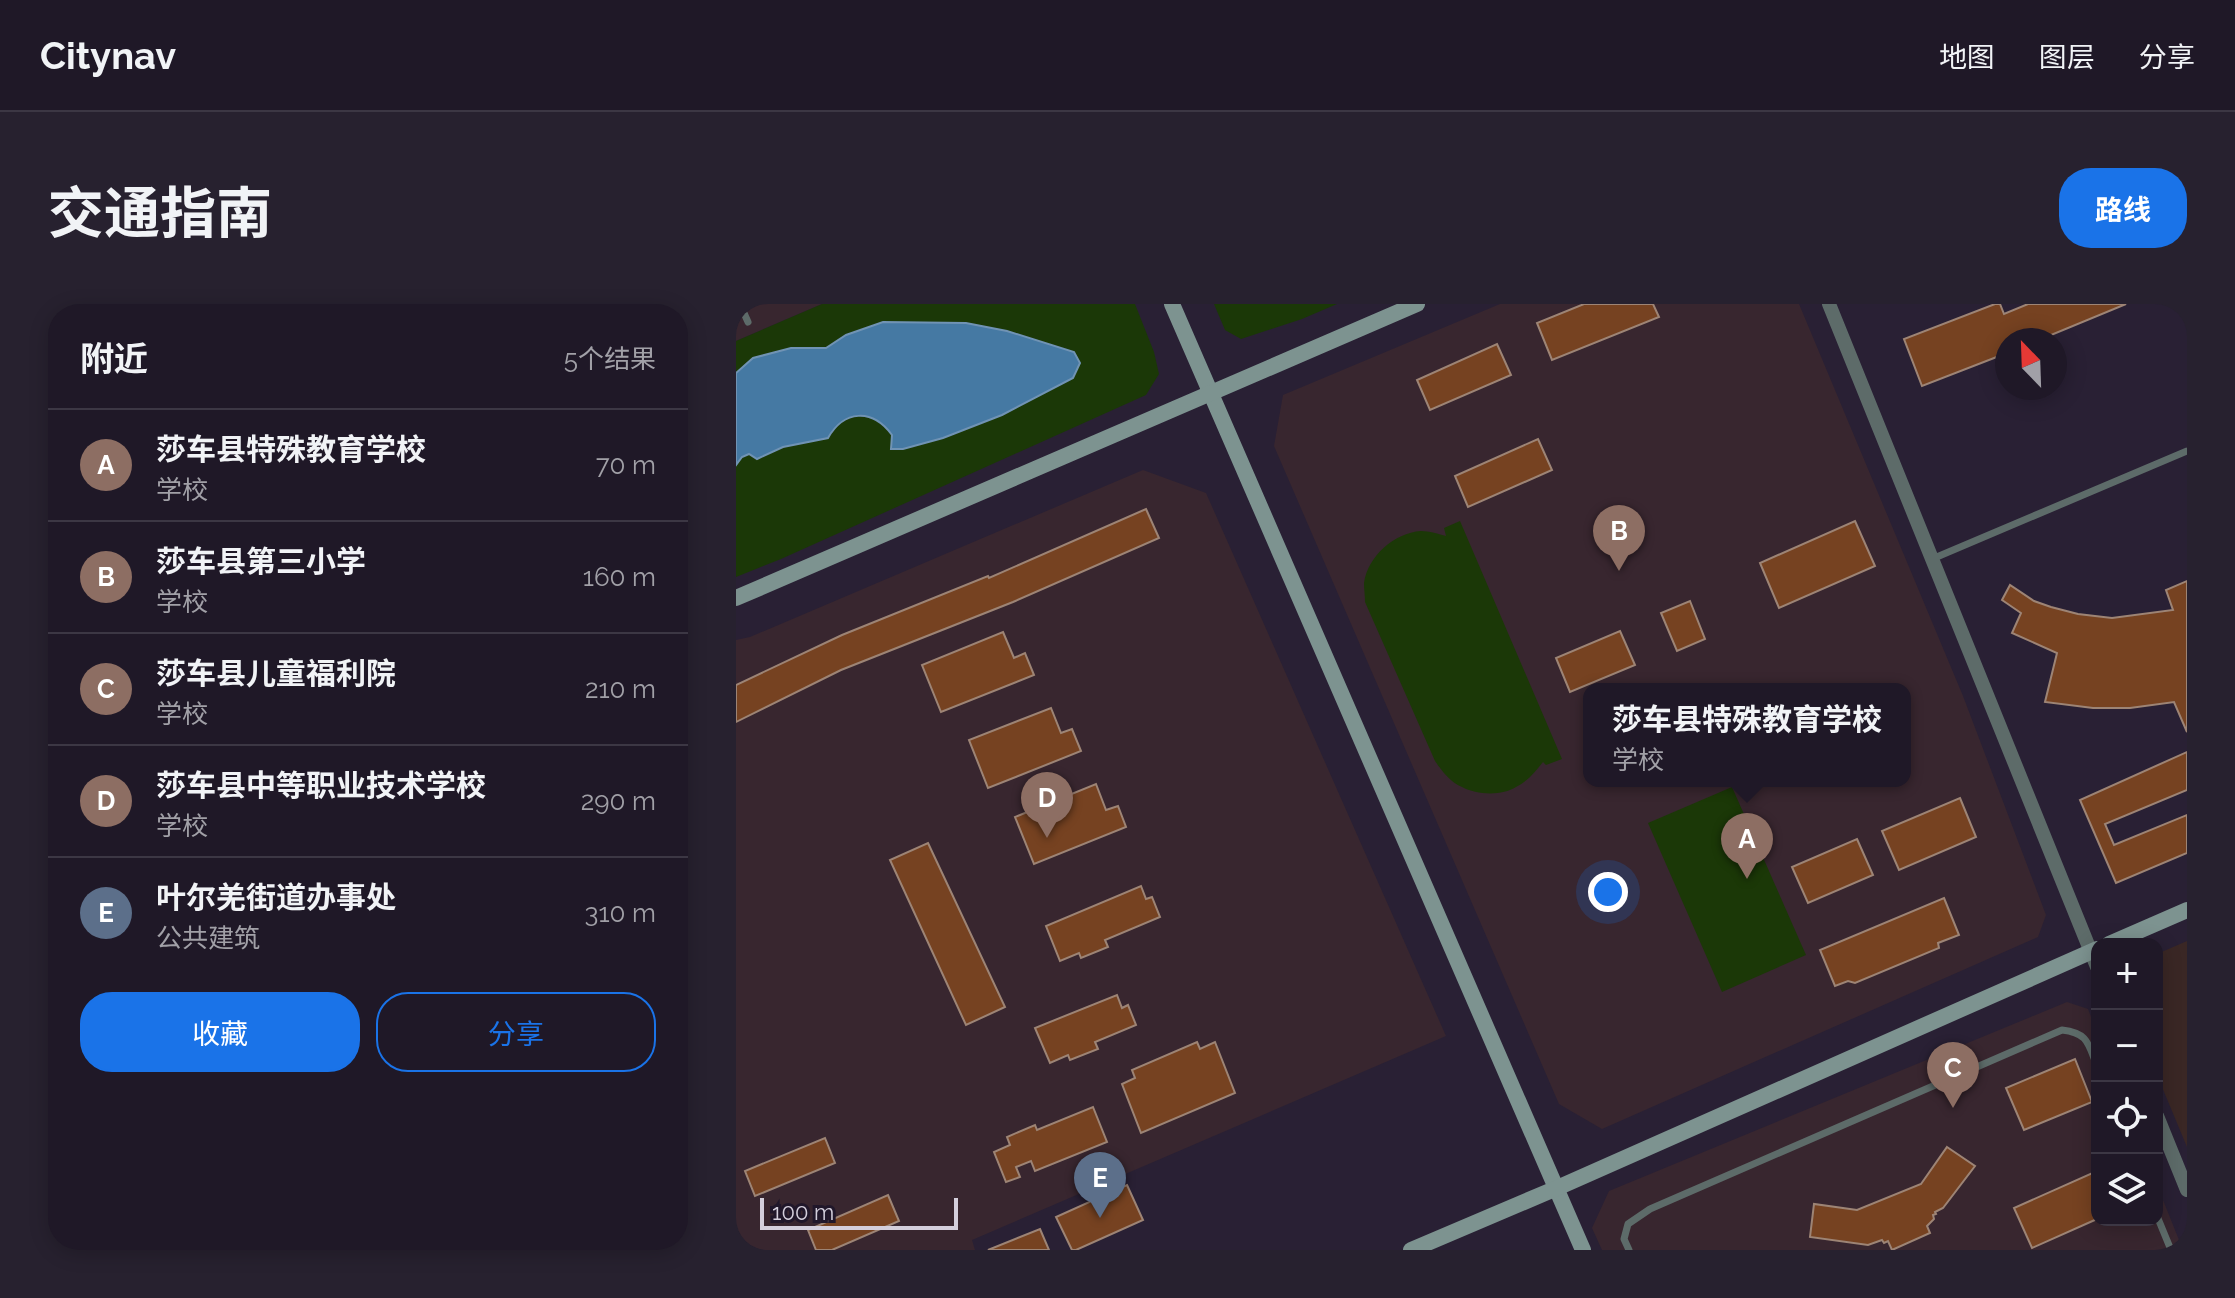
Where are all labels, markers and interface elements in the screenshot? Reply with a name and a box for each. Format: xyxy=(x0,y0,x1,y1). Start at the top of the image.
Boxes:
text: Citynav xyxy=(40,33,176,78)
text: 地图 xyxy=(1939,41,1995,74)
text: 图层 xyxy=(2039,41,2095,74)
text: 分享 xyxy=(2139,41,2195,74)
button: 路线 xyxy=(2059,168,2187,248)
text: 交通指南 xyxy=(48,180,272,246)
north arrow xyxy=(1995,328,2067,400)
text: 附近 xyxy=(80,339,148,379)
text: 5个结果 xyxy=(564,344,656,374)
text: 莎车县特殊教育学校 xyxy=(156,432,426,467)
text: A xyxy=(97,450,115,480)
text: 70 m xyxy=(596,450,656,480)
text: 学校 xyxy=(156,475,208,505)
pin: B xyxy=(1593,505,1645,571)
text: 莎车县第三小学 xyxy=(156,544,366,579)
text: B xyxy=(97,562,115,592)
text: 160 m xyxy=(583,562,656,592)
text: 学校 xyxy=(156,587,208,617)
text: 莎车县儿童福利院 xyxy=(156,656,396,691)
text: C xyxy=(97,674,115,704)
text: 210 m xyxy=(585,674,656,704)
popup xyxy=(1583,683,1911,787)
text: 学校 xyxy=(156,699,208,729)
text: 莎车县特殊教育学校 xyxy=(1612,702,1882,737)
text: 学校 xyxy=(1612,745,1664,775)
text: 莎车县中等职业技术学校 xyxy=(156,768,486,803)
pin: D xyxy=(1021,772,1073,838)
text: D xyxy=(97,786,115,816)
text: 290 m xyxy=(581,786,656,816)
text: 学校 xyxy=(156,811,208,841)
pin: A xyxy=(1721,813,1773,879)
your location xyxy=(1588,872,1628,912)
text: 叶尔羌街道办事处 xyxy=(156,880,396,915)
text: E xyxy=(98,898,114,928)
text: 310 m xyxy=(585,898,656,928)
text: 公共建筑 xyxy=(156,923,260,953)
map controls xyxy=(2091,938,2163,1226)
button: + xyxy=(2091,938,2163,1010)
button: 收藏 xyxy=(80,992,360,1072)
button: 分享 xyxy=(376,992,656,1072)
button: − xyxy=(2091,1010,2163,1082)
pin: C xyxy=(1927,1042,1979,1108)
button: locate xyxy=(2091,1082,2163,1154)
pin: E xyxy=(1074,1152,1126,1218)
button: layers xyxy=(2091,1154,2163,1226)
scale bar xyxy=(760,1194,958,1230)
text: 100 m xyxy=(772,1199,834,1225)

